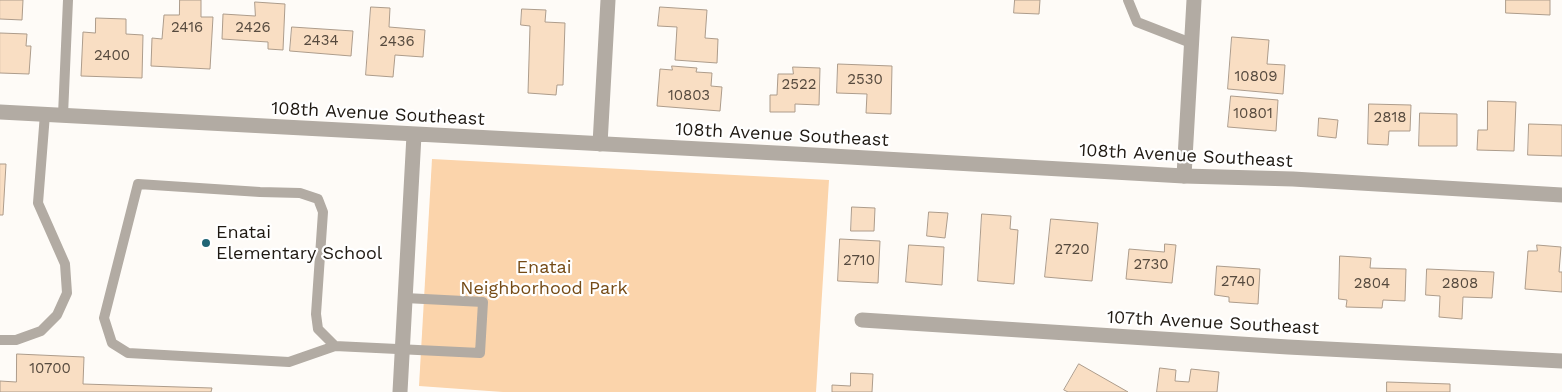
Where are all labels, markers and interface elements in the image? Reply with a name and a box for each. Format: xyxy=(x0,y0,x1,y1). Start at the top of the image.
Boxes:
house number: 2416 xyxy=(171,19,203,37)
house number: 2426 xyxy=(235,19,271,37)
house number: 2434 xyxy=(303,32,339,50)
house number: 2436 xyxy=(379,33,415,51)
house number: 2400 xyxy=(94,47,130,65)
house number: 10809 xyxy=(1234,68,1278,86)
house number: 2530 xyxy=(847,71,883,89)
house number: 2522 xyxy=(782,76,816,94)
house number: 10803 xyxy=(668,87,710,105)
street label: 108th Avenue Southeast xyxy=(271,98,485,130)
house number: 10801 xyxy=(1233,105,1273,123)
house number: 2818 xyxy=(1373,109,1407,127)
street label: 108th Avenue Southeast xyxy=(675,119,889,151)
street label: 108th Avenue Southeast xyxy=(1079,140,1293,172)
place label: Enatai Elementary School xyxy=(216,222,382,264)
marker: Enatai Elementary School xyxy=(200,237,212,249)
house number: 2720 xyxy=(1055,241,1089,259)
house number: 2710 xyxy=(843,252,875,270)
house number: 2730 xyxy=(1134,256,1168,274)
park label: Enatai Neighborhood Park xyxy=(460,257,628,300)
house number: 2740 xyxy=(1221,273,1255,291)
house number: 2804 xyxy=(1354,275,1390,293)
house number: 2808 xyxy=(1442,275,1478,293)
street label: 107th Avenue Southeast xyxy=(1106,307,1320,339)
house number: 10700 xyxy=(29,360,71,378)

